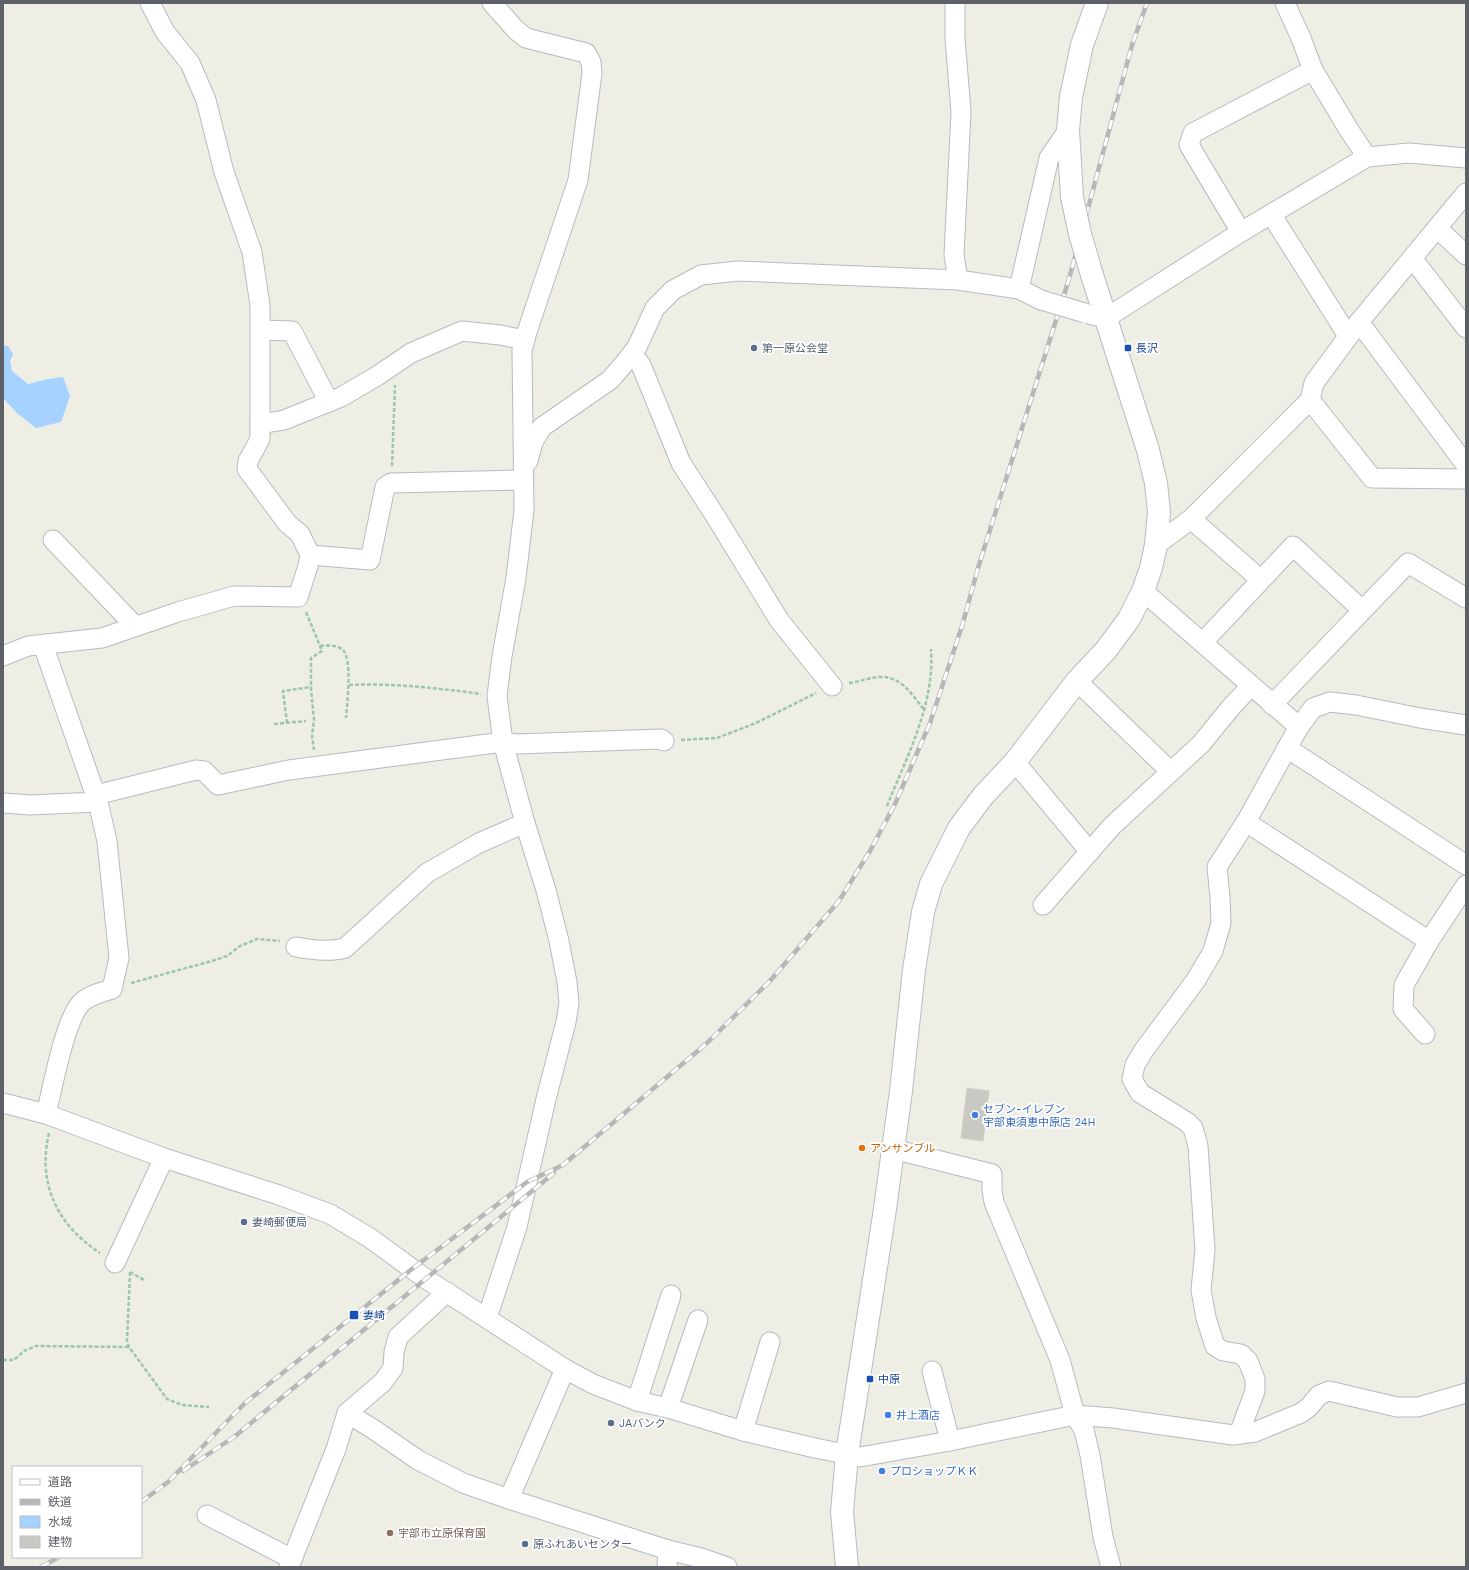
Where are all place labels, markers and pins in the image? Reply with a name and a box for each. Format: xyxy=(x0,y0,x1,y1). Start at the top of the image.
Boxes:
place label: 第一原公会堂 xyxy=(762,342,828,355)
place label: 長沢 xyxy=(1136,342,1158,355)
marker: 第一原公会堂 xyxy=(749,343,759,353)
marker: 長沢 xyxy=(1123,343,1133,353)
place label: セブン-イレブン 宇部東須恵中原店 24H xyxy=(983,1103,1096,1129)
marker: セブン-イレブン 宇部東須恵中原店 24H xyxy=(970,1110,980,1120)
place label: アンサンブル xyxy=(870,1142,935,1155)
marker: アンサンブル xyxy=(857,1143,867,1153)
place label: 妻崎郵便局 xyxy=(252,1216,307,1229)
marker: 妻崎郵便局 xyxy=(239,1217,249,1227)
marker: 妻崎 xyxy=(348,1309,360,1321)
place label: 妻崎 xyxy=(363,1309,385,1322)
place label: 中原 xyxy=(878,1373,900,1386)
marker: 中原 xyxy=(865,1374,875,1384)
place label: 井上酒店 xyxy=(896,1409,940,1422)
marker: 井上酒店 xyxy=(883,1410,893,1420)
place label: JAバンク xyxy=(619,1417,666,1430)
marker: JAバンク xyxy=(606,1418,616,1428)
place label: プロショップＫＫ xyxy=(890,1465,978,1478)
marker: プロショップＫＫ xyxy=(877,1466,887,1476)
place label: 宇部市立原保育園 xyxy=(398,1527,486,1540)
marker: 宇部市立原保育園 xyxy=(385,1528,395,1538)
place label: 原ふれあいセンター xyxy=(533,1538,632,1551)
marker: 原ふれあいセンター xyxy=(520,1539,530,1549)

